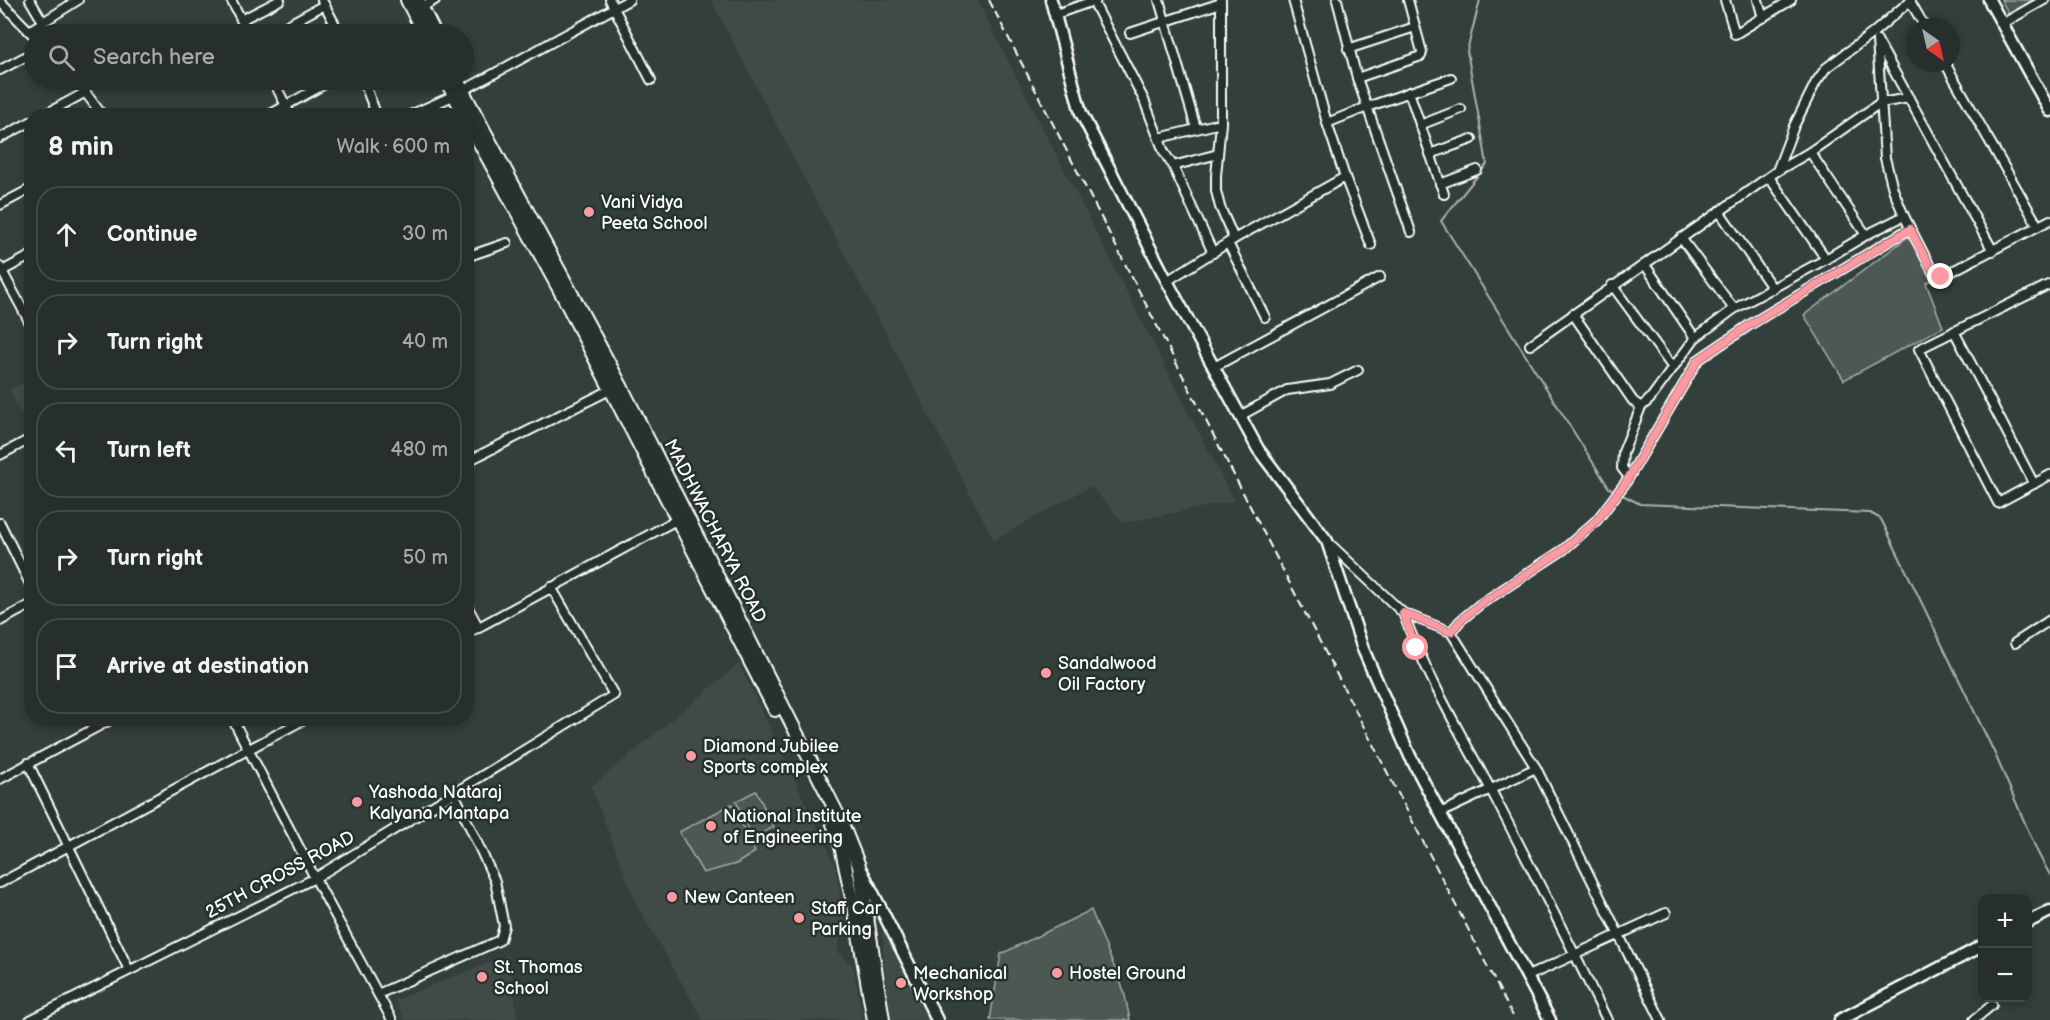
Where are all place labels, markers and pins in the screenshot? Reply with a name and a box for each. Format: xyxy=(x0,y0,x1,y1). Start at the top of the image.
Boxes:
place label: Vani Vidya Peeta School xyxy=(601,192,708,234)
marker: Vani Vidya Peeta School xyxy=(582,205,596,219)
place label: Sandalwood Oil Factory xyxy=(1058,653,1156,695)
marker: Sandalwood Oil Factory xyxy=(1039,666,1053,680)
place label: Diamond Jubilee Sports complex xyxy=(703,736,839,778)
marker: Diamond Jubilee Sports complex xyxy=(684,749,698,763)
place label: Yashoda Nataraj Kalyana Mantapa xyxy=(368,782,509,824)
marker: Yashoda Nataraj Kalyana Mantapa xyxy=(350,795,364,809)
place label: National Institute of Engineering xyxy=(723,806,862,848)
marker: National Institute of Engineering xyxy=(704,819,718,833)
place label: New Canteen xyxy=(684,887,795,908)
marker: New Canteen xyxy=(665,890,679,904)
place label: Staff Car Parking xyxy=(811,898,882,940)
marker: Staff Car Parking xyxy=(792,911,806,925)
place label: St. Thomas School xyxy=(494,957,583,999)
place label: Mechanical Workshop xyxy=(913,963,1007,1005)
place label: Hostel Ground xyxy=(1069,963,1186,984)
marker: Hostel Ground xyxy=(1050,966,1064,980)
marker: St. Thomas School xyxy=(475,970,489,984)
marker: Mechanical Workshop xyxy=(894,976,908,990)

